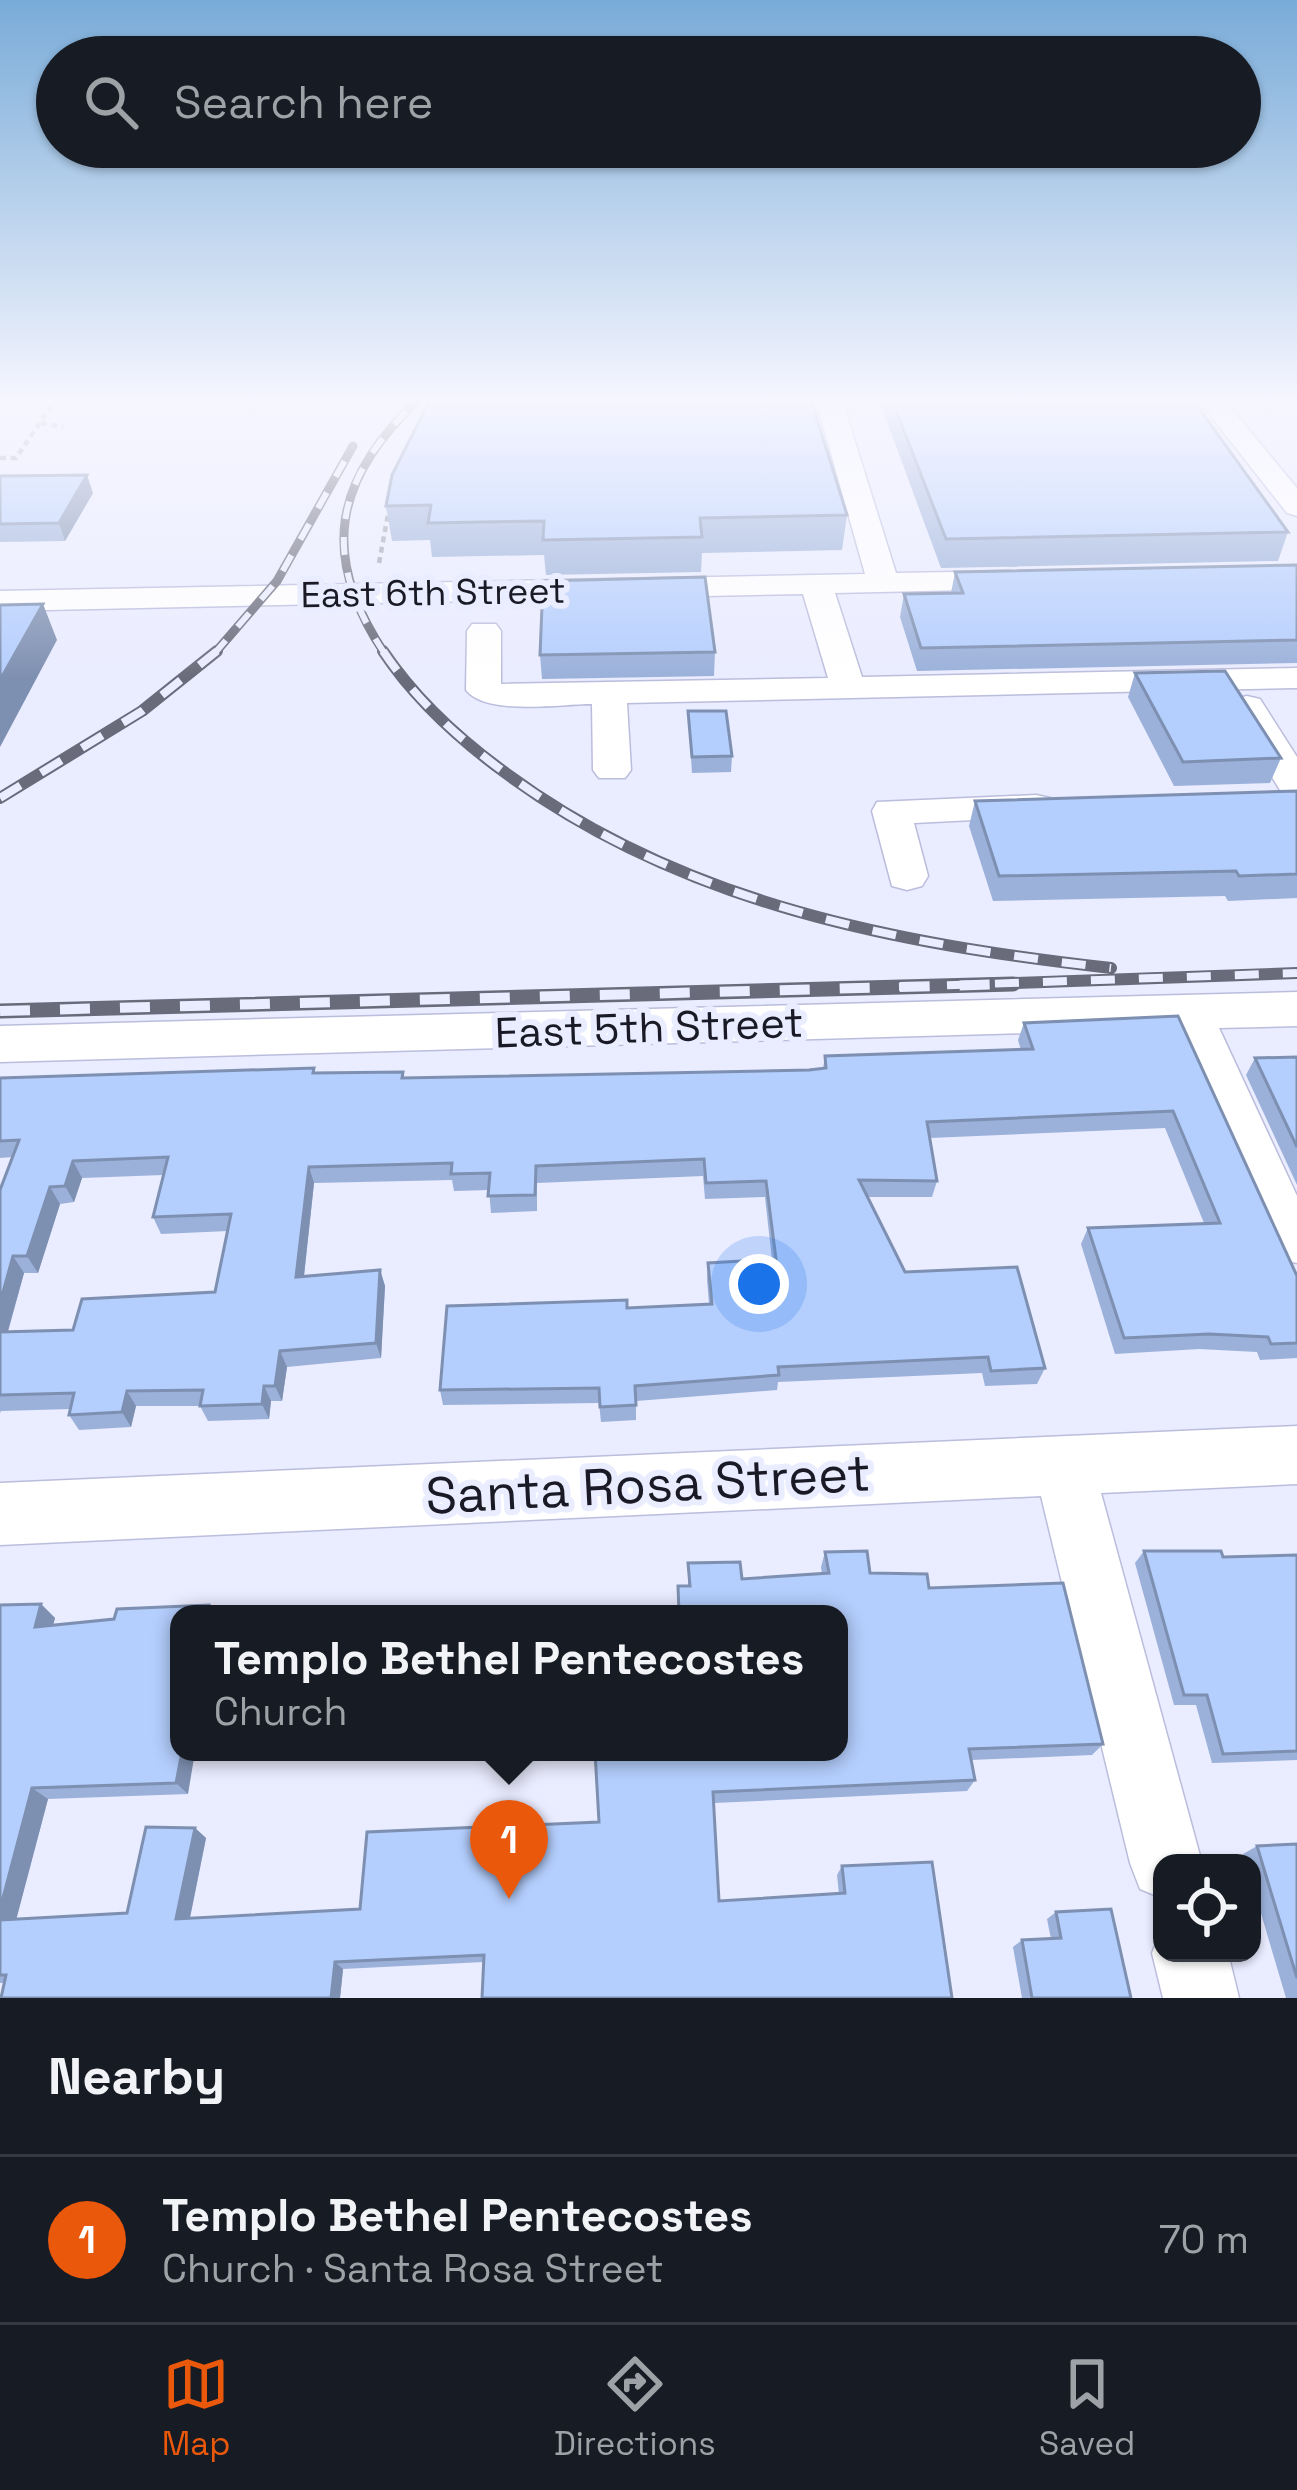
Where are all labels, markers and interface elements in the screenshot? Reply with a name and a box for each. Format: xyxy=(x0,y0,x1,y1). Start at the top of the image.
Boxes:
search box xyxy=(36,36,1261,168)
icon: search xyxy=(78,69,144,135)
text: Search here xyxy=(174,74,433,131)
street label: East 6th Street xyxy=(300,568,566,618)
street label: East 5th Street xyxy=(494,996,804,1059)
your location xyxy=(729,1254,789,1314)
street label: Santa Rosa Street xyxy=(424,1440,872,1529)
popup xyxy=(170,1605,848,1761)
text: Templo Bethel Pentecostes xyxy=(214,1630,804,1687)
text: Church xyxy=(214,1687,347,1736)
pin: 1 xyxy=(470,1800,548,1899)
map controls xyxy=(1153,1854,1261,1962)
button: locate xyxy=(1153,1854,1261,1962)
text: Nearby xyxy=(48,2044,225,2109)
text: Templo Bethel Pentecostes xyxy=(162,2187,753,2244)
text: 1 xyxy=(78,2215,96,2264)
text: 70 m xyxy=(1159,2215,1249,2264)
text: Church · Santa Rosa Street xyxy=(162,2244,664,2293)
tab: Map xyxy=(162,2351,230,2465)
tab: Directions xyxy=(554,2351,716,2465)
tab: Saved xyxy=(1039,2351,1135,2465)

